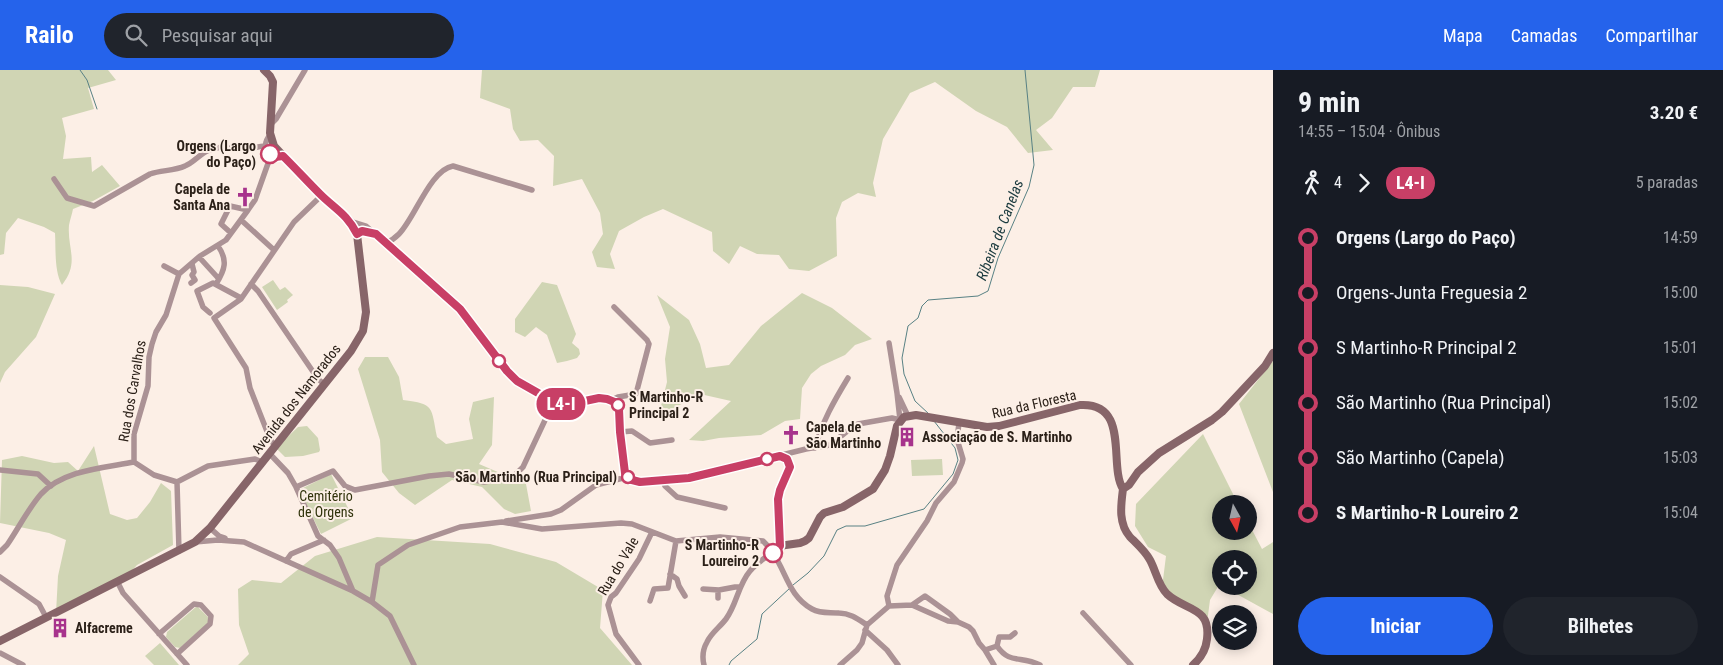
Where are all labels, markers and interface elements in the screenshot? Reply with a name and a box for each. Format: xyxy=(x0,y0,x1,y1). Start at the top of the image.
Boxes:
search box xyxy=(104,13,454,58)
text: Railo xyxy=(25,21,74,49)
icon: search xyxy=(122,21,150,49)
text: Pesquisar aqui xyxy=(162,24,273,47)
text: Mapa xyxy=(1443,25,1483,46)
text: Camadas xyxy=(1511,25,1577,46)
text: Compartilhar xyxy=(1605,25,1698,46)
text: 9 min xyxy=(1298,86,1360,119)
text: 3.20 € xyxy=(1650,101,1698,124)
text: 14:55 – 15:04 · Ônibus xyxy=(1298,122,1440,141)
place label: Orgens (Largo do Paço) xyxy=(176,138,256,171)
marker: Orgens (Largo do Paço) xyxy=(260,144,280,164)
icon: walk xyxy=(1298,169,1326,197)
icon: forward xyxy=(1350,169,1378,197)
text: L4-I xyxy=(1396,172,1425,193)
text: 4 xyxy=(1334,173,1342,192)
text: 5 paradas xyxy=(1636,173,1698,192)
water label: Ribeira de Canelas xyxy=(973,177,1028,283)
place label: Capela de Santa Ana xyxy=(173,181,230,213)
church icon: Capela de Santa Ana xyxy=(234,186,256,208)
text: Orgens (Largo do Paço) xyxy=(1336,226,1516,249)
text: 14:59 xyxy=(1663,228,1698,247)
text: Orgens-Junta Freguesia 2 xyxy=(1336,281,1527,304)
text: 15:00 xyxy=(1663,283,1698,302)
text: S Martinho-R Principal 2 xyxy=(1336,336,1517,359)
text: 15:01 xyxy=(1663,338,1698,357)
street label: Rua dos Carvalhos xyxy=(115,339,149,443)
street label: Avenida dos Namorados xyxy=(248,341,344,457)
unlabelled marker xyxy=(492,354,506,368)
street label: Rua da Floresta xyxy=(990,387,1078,421)
line badge: L4-I xyxy=(526,388,596,420)
place label: S Martinho-R Principal 2 xyxy=(629,389,704,421)
text: São Martinho (Rua Principal) xyxy=(1336,391,1551,414)
text: L4-I xyxy=(546,393,576,414)
text: 15:02 xyxy=(1663,393,1698,412)
marker: S Martinho-R Principal 2 xyxy=(611,398,625,412)
place label: Capela de São Martinho xyxy=(806,419,881,451)
church icon: Capela de São Martinho xyxy=(780,424,802,446)
building icon: Associação de S. Martinho xyxy=(896,426,918,448)
place label: Associação de S. Martinho xyxy=(922,429,1072,445)
text: São Martinho (Capela) xyxy=(1336,446,1504,469)
text: 15:03 xyxy=(1663,448,1698,467)
unlabelled marker xyxy=(760,452,774,466)
place label: São Martinho (Rua Principal) xyxy=(455,469,617,486)
marker: São Martinho (Rua Principal) xyxy=(621,470,635,484)
park label: Cemitério de Orgens xyxy=(298,488,354,520)
north arrow xyxy=(1212,495,1258,540)
map controls xyxy=(1212,495,1257,650)
text: S Martinho-R Loureiro 2 xyxy=(1336,501,1519,524)
text: 15:04 xyxy=(1663,503,1698,522)
street label: Rua do Vale xyxy=(594,534,642,598)
place label: S Martinho-R Loureiro 2 xyxy=(685,537,759,569)
marker: S Martinho-R Loureiro 2 xyxy=(763,543,783,563)
button: locate xyxy=(1212,550,1257,595)
button: Iniciar xyxy=(1298,597,1493,655)
button: Bilhetes xyxy=(1503,597,1698,655)
button: layers xyxy=(1212,605,1257,650)
building icon: Alfacreme xyxy=(49,617,71,639)
place label: Alfacreme xyxy=(75,620,133,636)

